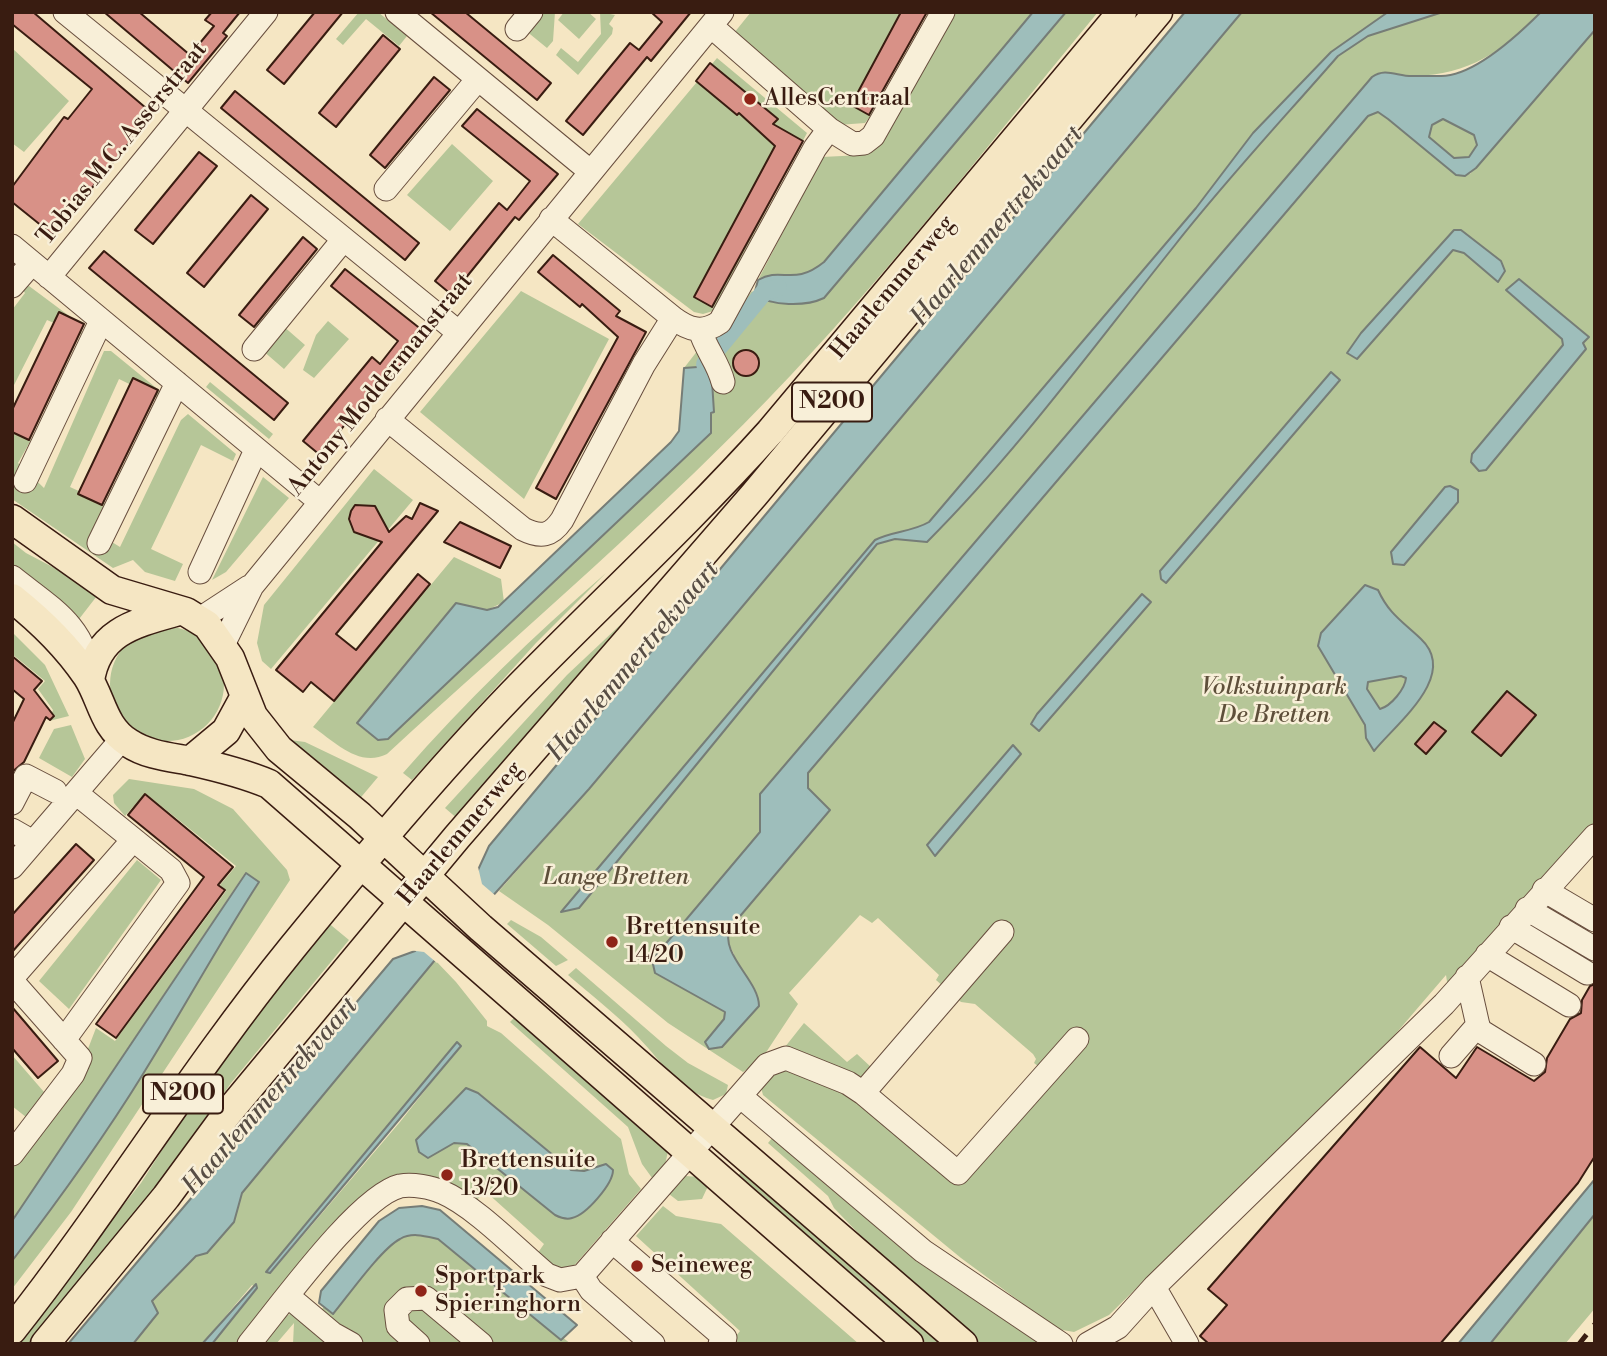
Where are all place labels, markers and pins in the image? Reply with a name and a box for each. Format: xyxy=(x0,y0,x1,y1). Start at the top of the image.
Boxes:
place label: AllesCentraal xyxy=(764,85,910,113)
marker: AllesCentraal xyxy=(742,91,758,107)
place label: Brettensuite 14/20 xyxy=(626,914,761,970)
marker: Brettensuite 14/20 xyxy=(604,934,620,950)
place label: Brettensuite 13/20 xyxy=(461,1147,596,1203)
marker: Brettensuite 13/20 xyxy=(439,1167,455,1183)
place label: Seineweg xyxy=(651,1252,752,1280)
marker: Seineweg xyxy=(629,1258,645,1274)
place label: Sportpark Spieringhorn xyxy=(435,1263,581,1319)
marker: Sportpark Spieringhorn xyxy=(413,1283,429,1299)

